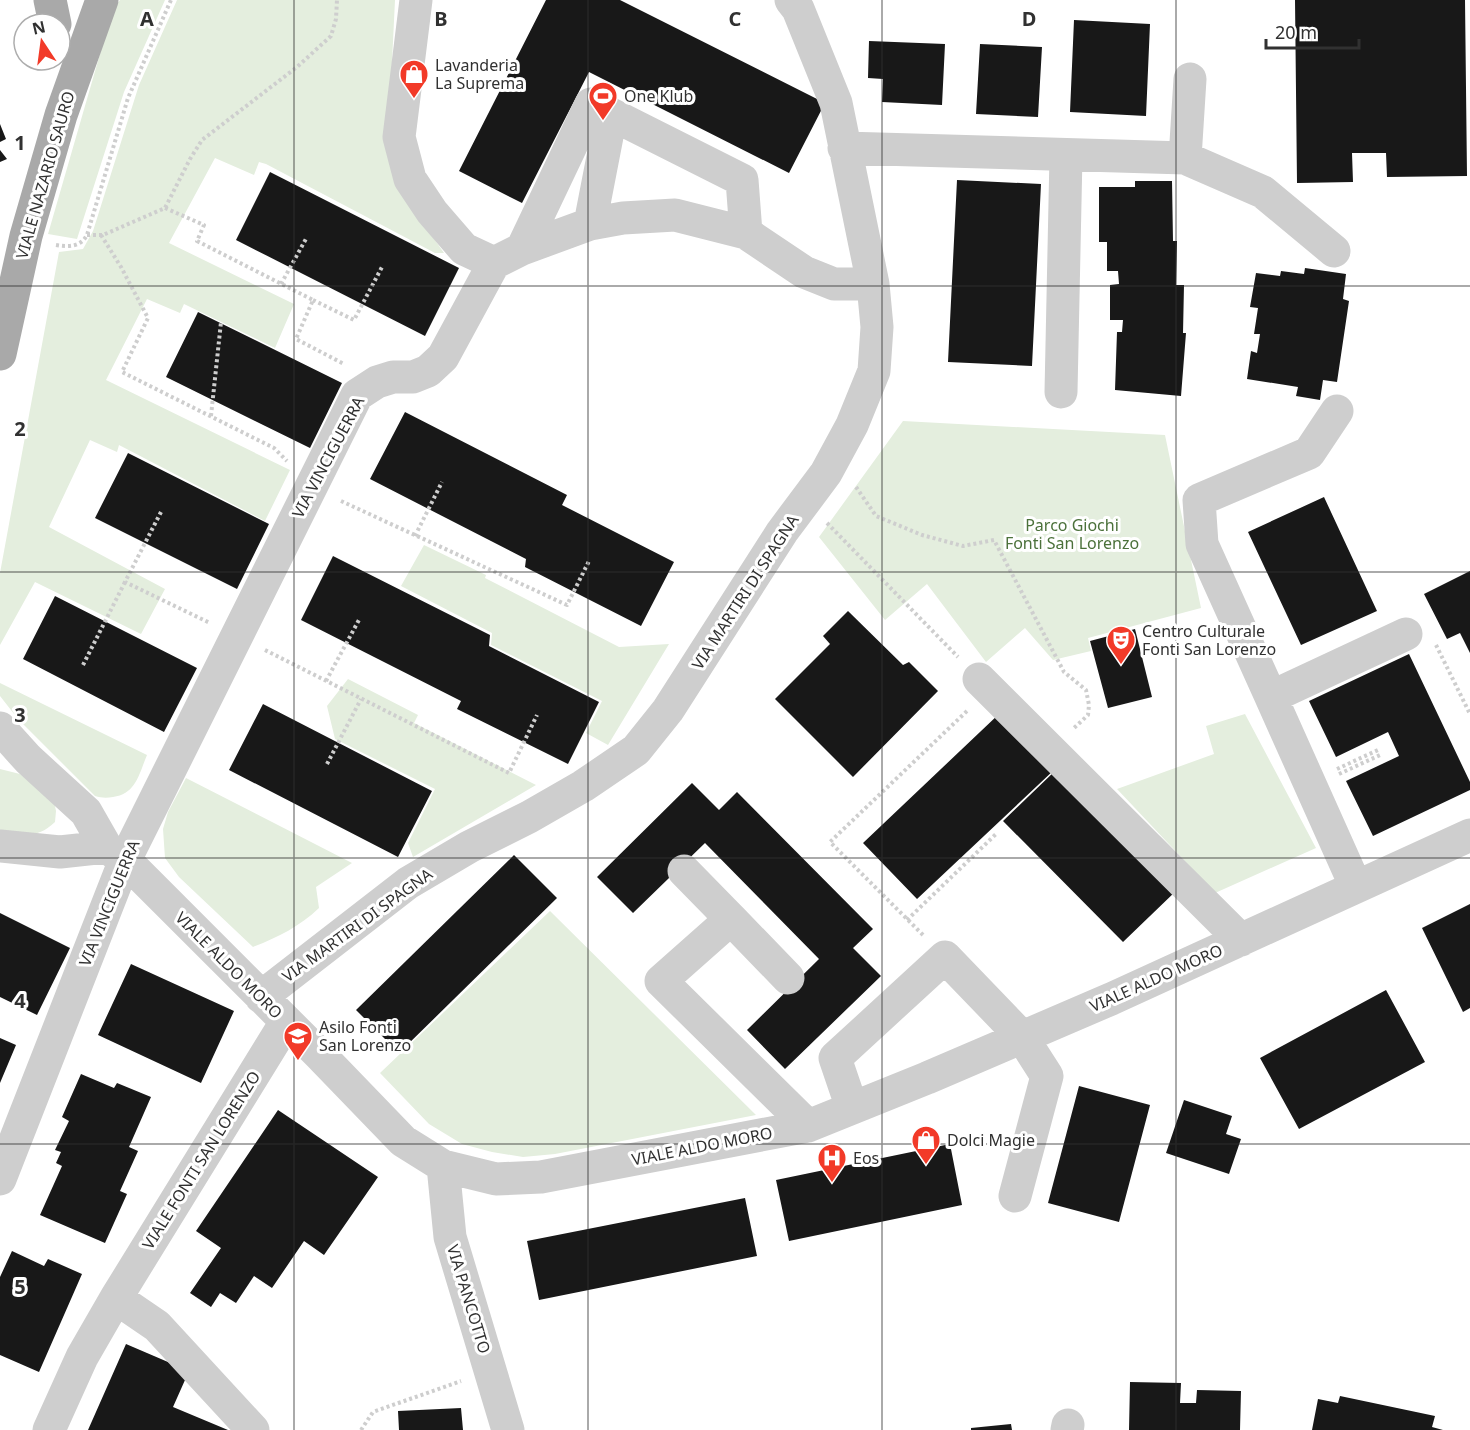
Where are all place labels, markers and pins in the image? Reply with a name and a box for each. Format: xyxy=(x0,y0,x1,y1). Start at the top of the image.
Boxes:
place label: Lavanderia La Suprema xyxy=(435,54,524,94)
shop icon: Lavanderia La Suprema xyxy=(398,58,430,100)
sports icon: One Klub xyxy=(587,80,619,122)
place label: One Klub xyxy=(624,85,693,107)
place label: Centro Culturale Fonti San Lorenzo xyxy=(1142,620,1276,660)
theatre icon: Centro Culturale Fonti San Lorenzo xyxy=(1105,624,1137,666)
place label: Asilo Fonti San Lorenzo xyxy=(319,1016,411,1056)
school or university icon: Asilo Fonti San Lorenzo xyxy=(282,1020,314,1062)
shop icon: Dolci Magie xyxy=(910,1124,942,1166)
place label: Dolci Magie xyxy=(947,1129,1035,1151)
hospital icon: Eos xyxy=(816,1142,848,1184)
place label: Eos xyxy=(853,1147,879,1169)

